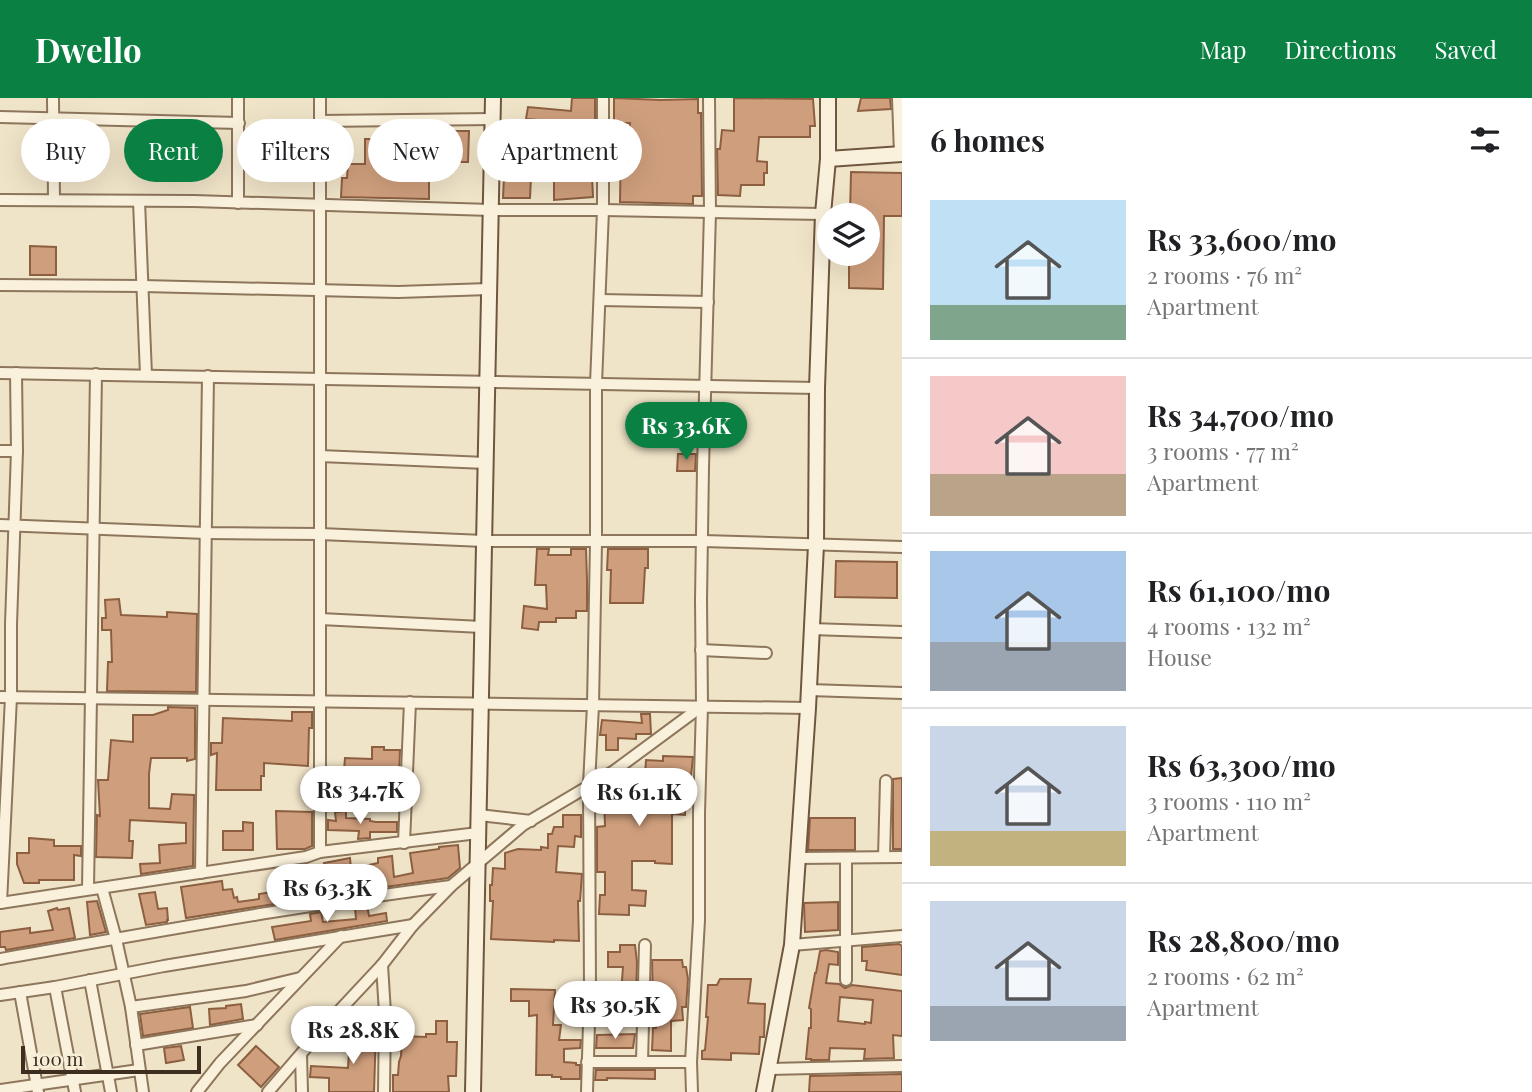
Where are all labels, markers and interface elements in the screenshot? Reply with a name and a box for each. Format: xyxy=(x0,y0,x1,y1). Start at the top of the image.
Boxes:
text: Dwello xyxy=(35,27,142,71)
text: Map xyxy=(1200,33,1246,65)
text: Directions xyxy=(1284,33,1397,65)
text: Saved xyxy=(1435,33,1497,65)
chip: Buy xyxy=(21,119,110,182)
chip: Rent xyxy=(124,119,223,182)
chip: Filters xyxy=(237,119,354,182)
chip: New xyxy=(368,119,463,182)
chip: Apartment xyxy=(477,119,642,182)
text: 6 homes xyxy=(930,120,1045,160)
icon: filters xyxy=(1466,121,1504,159)
map controls xyxy=(817,203,880,266)
button: layers xyxy=(817,203,880,266)
text: Rs 33,600/mo xyxy=(1147,219,1336,259)
icon: home xyxy=(986,228,1070,312)
text: 2 rooms · 76 m² xyxy=(1147,259,1302,290)
text: Apartment xyxy=(1147,290,1259,321)
text: Rs 34,700/mo xyxy=(1147,395,1334,435)
pin: Rs 33.6K xyxy=(614,402,758,462)
icon: home xyxy=(986,404,1070,488)
text: Rs 33.6K xyxy=(641,409,731,440)
text: 3 rooms · 77 m² xyxy=(1147,435,1299,466)
text: Apartment xyxy=(1147,466,1259,497)
text: Rs 61,100/mo xyxy=(1147,570,1330,610)
icon: home xyxy=(986,579,1070,663)
text: 4 rooms · 132 m² xyxy=(1147,610,1311,641)
text: House xyxy=(1147,641,1212,672)
text: Rs 63,300/mo xyxy=(1147,745,1336,785)
icon: home xyxy=(986,754,1070,838)
pin: Rs 34.7K xyxy=(288,766,432,826)
pin: Rs 61.1K xyxy=(567,768,711,828)
text: Rs 34.7K xyxy=(316,773,404,804)
text: Rs 61.1K xyxy=(596,775,682,806)
text: 3 rooms · 110 m² xyxy=(1147,785,1311,816)
text: Apartment xyxy=(1147,816,1259,847)
pin: Rs 63.3K xyxy=(255,864,399,924)
text: Rs 63.3K xyxy=(282,871,372,902)
text: Rs 28,800/mo xyxy=(1147,920,1340,960)
icon: home xyxy=(986,929,1070,1013)
text: 2 rooms · 62 m² xyxy=(1147,960,1304,991)
pin: Rs 30.5K xyxy=(543,982,687,1041)
text: Rs 30.5K xyxy=(570,988,660,1019)
text: Apartment xyxy=(1147,991,1259,1022)
pin: Rs 28.8K xyxy=(281,1006,425,1066)
text: Rs 28.8K xyxy=(307,1013,399,1044)
scale bar xyxy=(21,1043,201,1075)
text: 100 m xyxy=(32,1045,83,1071)

